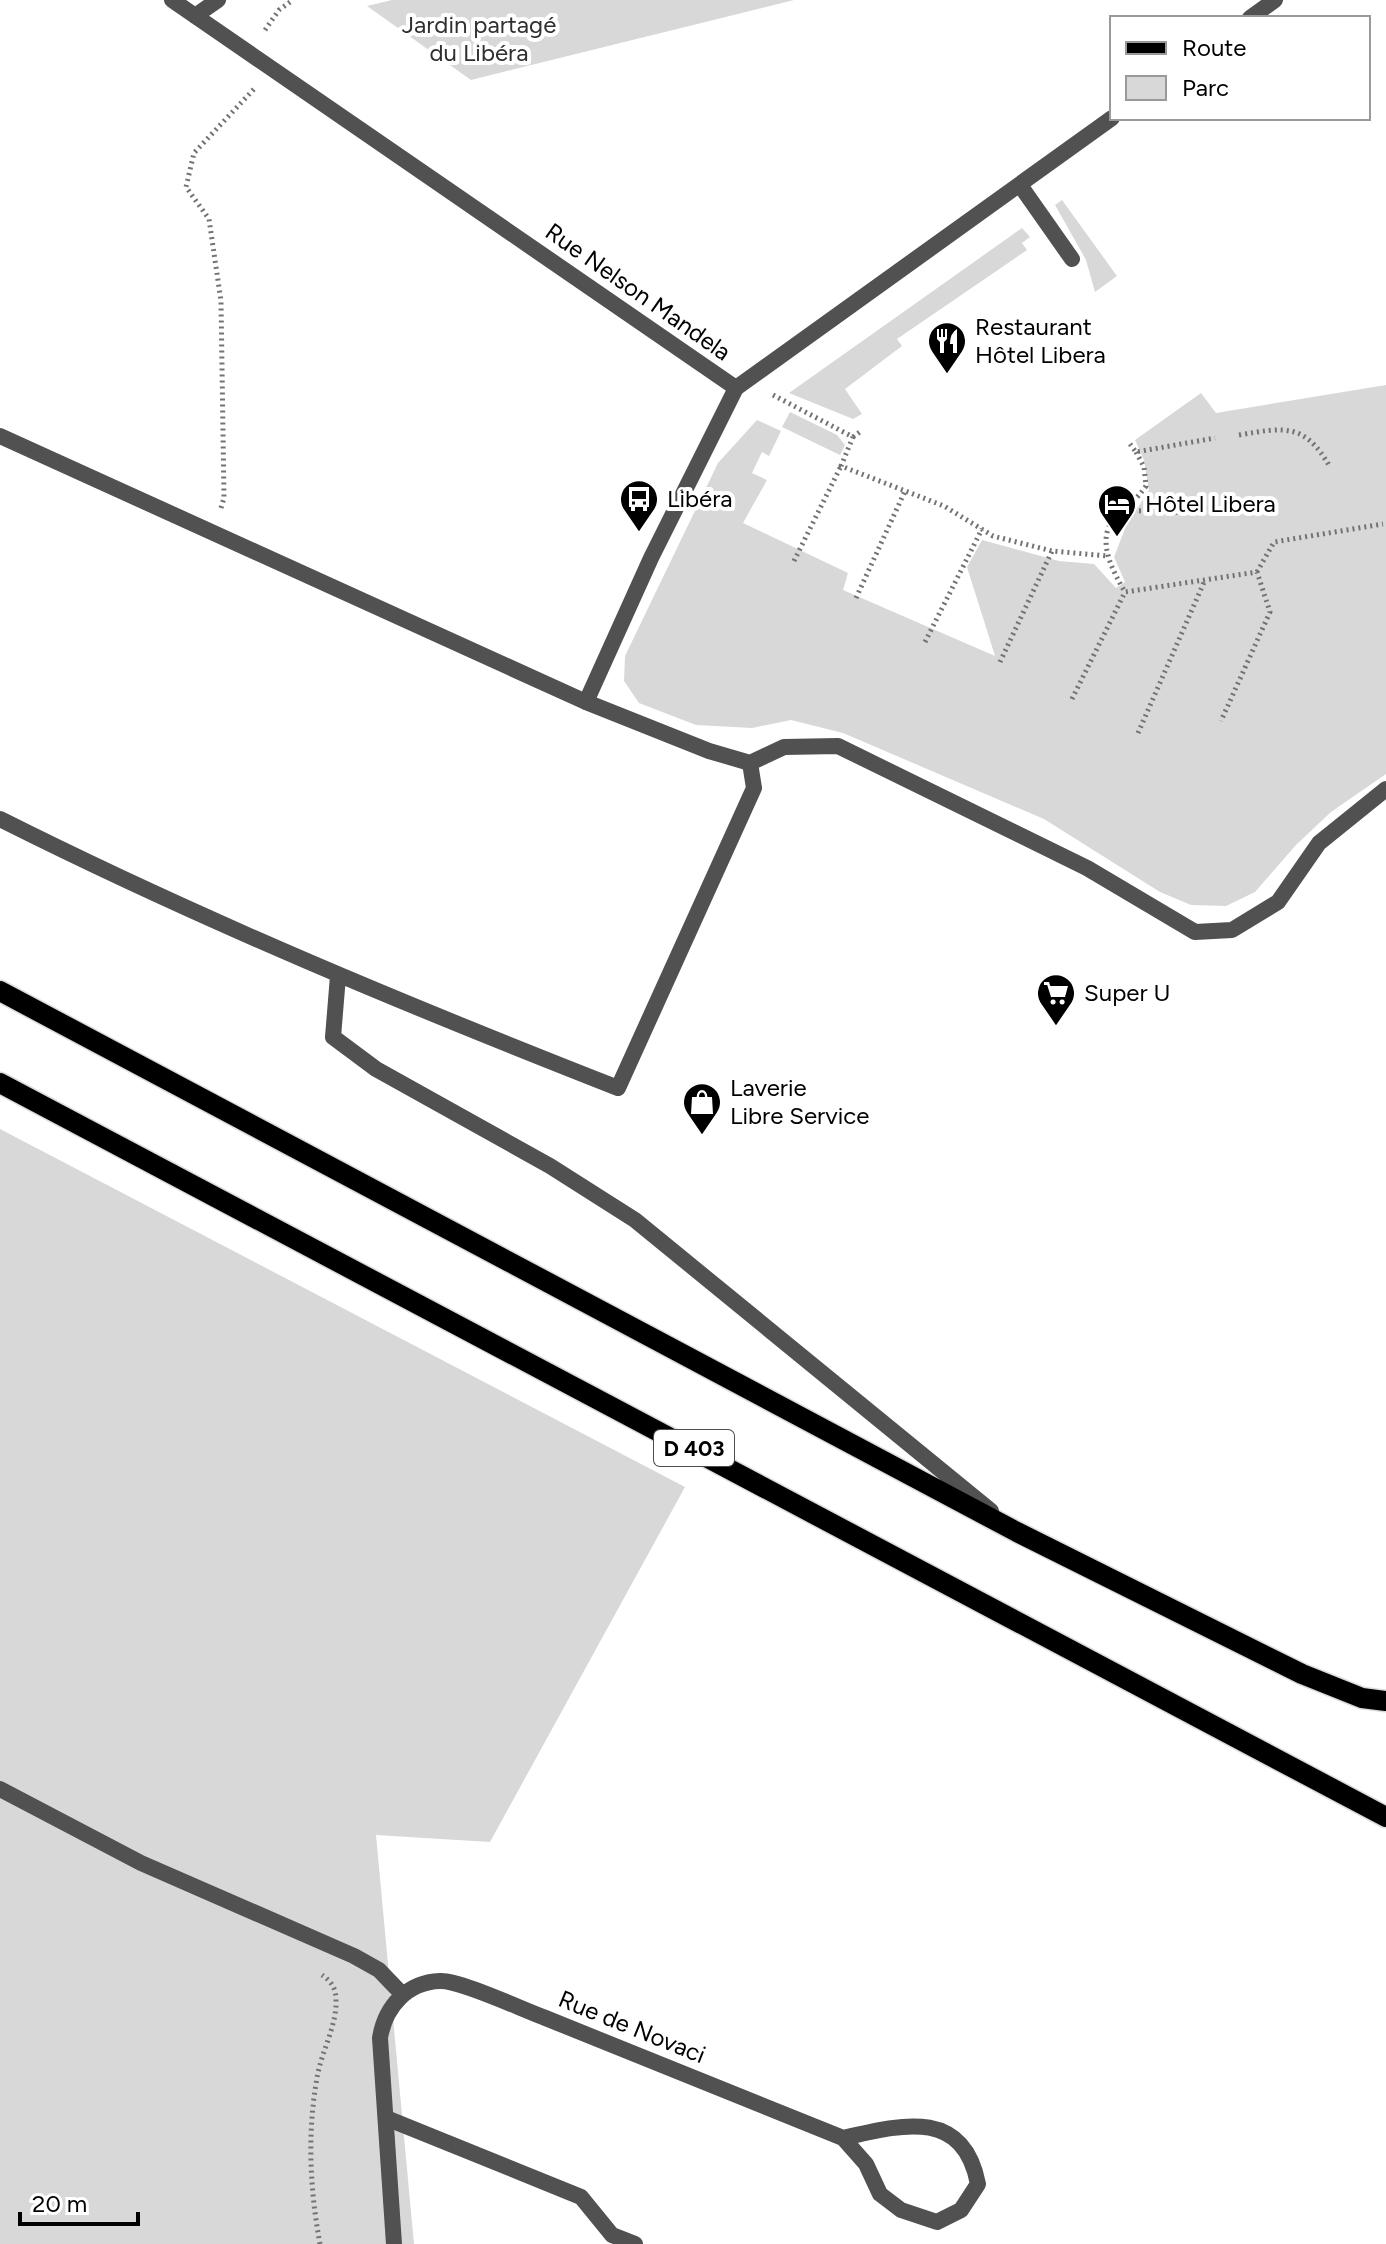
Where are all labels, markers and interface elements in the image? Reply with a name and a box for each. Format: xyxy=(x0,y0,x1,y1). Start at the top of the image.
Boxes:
park label: Jardin partagé du Libéra xyxy=(402,10,556,67)
legend xyxy=(1110,16,1370,120)
text: Route xyxy=(1182,33,1246,62)
text: Parc xyxy=(1182,73,1229,102)
street label: Rue Nelson Mandela xyxy=(540,217,736,366)
place label: Restaurant Hôtel Libera xyxy=(975,312,1106,369)
restaurant icon: Restaurant Hôtel Libera xyxy=(926,320,968,375)
bus stop icon: Libéra xyxy=(618,478,660,533)
hotel icon: Hôtel Libera xyxy=(1096,483,1138,538)
place label: Libéra xyxy=(667,484,733,513)
place label: Hôtel Libera xyxy=(1145,489,1276,518)
supermarket icon: Super U xyxy=(1035,972,1077,1027)
place label: Super U xyxy=(1084,978,1170,1007)
place label: Laverie Libre Service xyxy=(730,1073,869,1130)
shop icon: Laverie Libre Service xyxy=(681,1081,723,1136)
road number: D 403 xyxy=(654,1430,734,1466)
street label: Rue de Novaci xyxy=(555,1984,710,2069)
scale bar xyxy=(20,2176,138,2226)
text: 20 m xyxy=(32,2189,87,2218)

